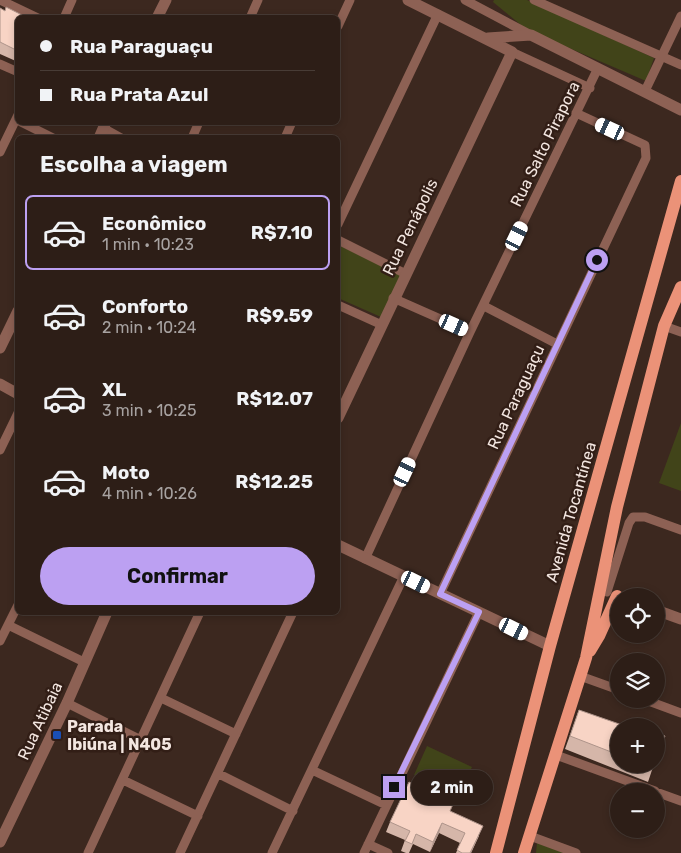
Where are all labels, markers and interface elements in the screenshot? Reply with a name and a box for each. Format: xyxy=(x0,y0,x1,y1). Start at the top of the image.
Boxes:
text: Rua Paraguaçu xyxy=(70,35,213,58)
street label: Rua Salto Pirapora xyxy=(506,78,584,210)
text: Rua Prata Azul xyxy=(70,83,208,106)
car xyxy=(593,116,626,142)
text: Escolha a viagem xyxy=(40,151,228,178)
street label: Rua Penápolis xyxy=(378,176,442,278)
icon: car xyxy=(42,210,87,255)
text: Econômico xyxy=(102,212,206,235)
car xyxy=(503,219,530,253)
text: R$7.10 xyxy=(251,221,313,244)
text: 1 min · 10:23 xyxy=(102,235,194,254)
route start xyxy=(586,249,608,271)
icon: car xyxy=(42,293,87,338)
text: Conforto xyxy=(102,295,188,318)
text: R$9.59 xyxy=(246,304,313,327)
car xyxy=(437,312,470,338)
text: 2 min · 10:24 xyxy=(102,318,197,337)
street label: Rua Paraguaçu xyxy=(483,342,549,452)
icon: car xyxy=(42,376,87,421)
text: XL xyxy=(102,378,126,401)
text: R$12.07 xyxy=(236,387,313,410)
text: 3 min · 10:25 xyxy=(102,401,196,420)
street label: Avenida Tocantínea xyxy=(542,440,600,584)
car xyxy=(391,455,418,489)
icon: car xyxy=(42,459,87,504)
text: Moto xyxy=(102,461,150,484)
text: R$12.25 xyxy=(235,470,313,493)
text: 4 min · 10:26 xyxy=(102,484,197,503)
button: Confirmar xyxy=(40,547,315,605)
car xyxy=(399,569,432,595)
map controls xyxy=(610,588,665,838)
button: locate xyxy=(610,588,665,643)
car xyxy=(497,616,530,642)
button: layers xyxy=(610,653,665,708)
street label: Rua Atibaia xyxy=(14,679,66,763)
place label: Parada Ibiúna | N405 xyxy=(67,717,172,754)
button: + xyxy=(610,718,665,773)
marker: Parada Ibiúna | N405 xyxy=(51,729,63,741)
callout: 2 min xyxy=(412,770,494,804)
route end xyxy=(383,776,405,798)
text: 2 min xyxy=(430,778,474,797)
button: − xyxy=(610,783,665,838)

